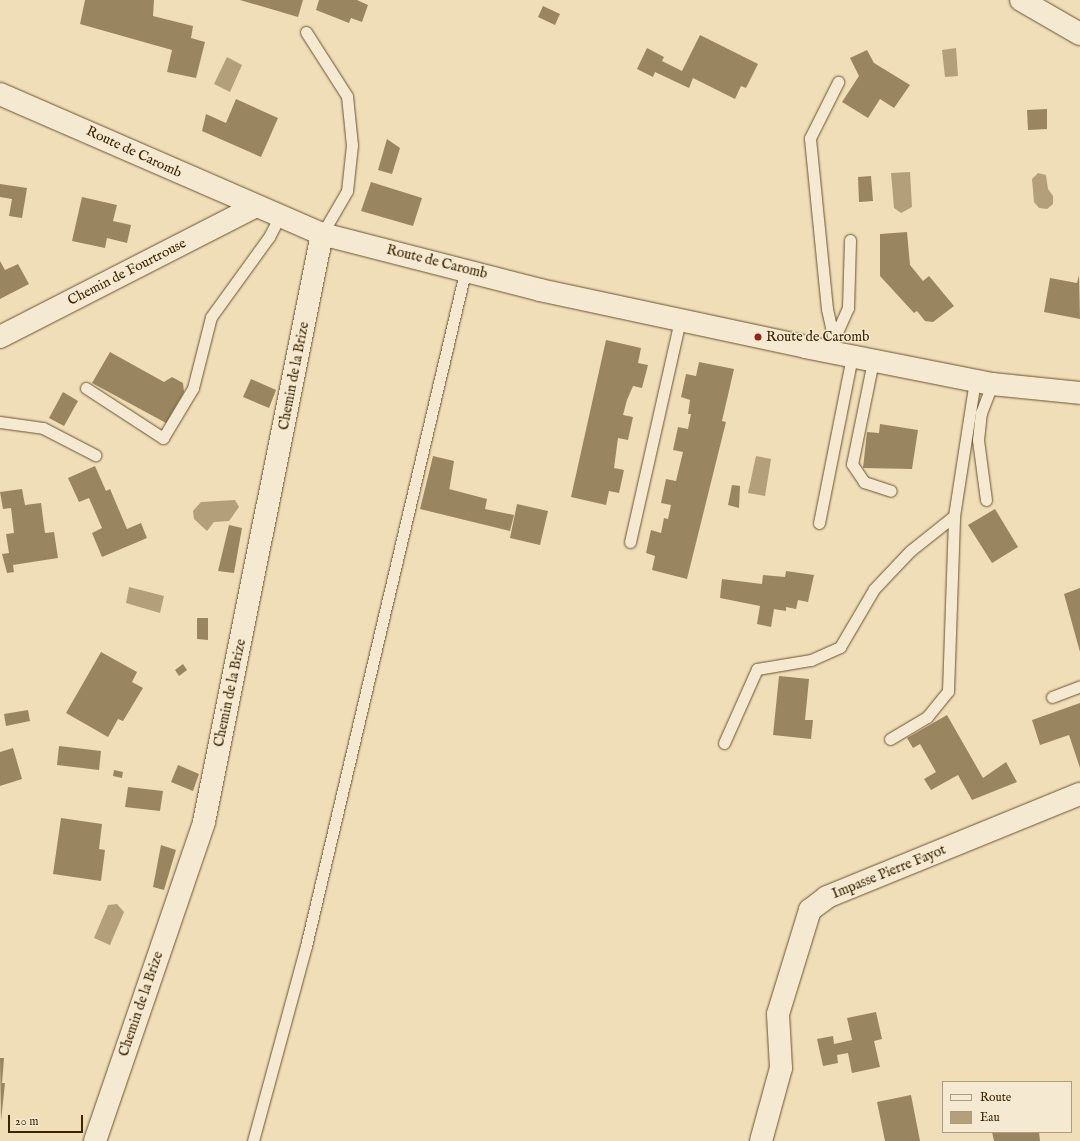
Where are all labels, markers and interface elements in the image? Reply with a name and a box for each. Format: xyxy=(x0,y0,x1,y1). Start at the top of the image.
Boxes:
street label: Route de Caromb xyxy=(84,123,184,181)
street label: Chemin de Fourtrouse xyxy=(65,235,189,309)
street label: Route de Caromb xyxy=(385,241,489,283)
street label: Chemin de la Brize xyxy=(275,320,313,432)
place label: Route de Caromb xyxy=(766,329,870,345)
marker: Route de Caromb xyxy=(753,332,763,342)
street label: Chemin de la Brize xyxy=(210,638,250,748)
street label: Impasse Pierre Fayot xyxy=(830,841,948,903)
street label: Chemin de la Brize xyxy=(115,949,167,1059)
legend xyxy=(942,1081,1072,1133)
text: Route xyxy=(980,1090,1011,1105)
scale bar xyxy=(10,1107,85,1133)
text: Eau xyxy=(980,1110,1000,1125)
text: 20 m xyxy=(15,1114,38,1129)

